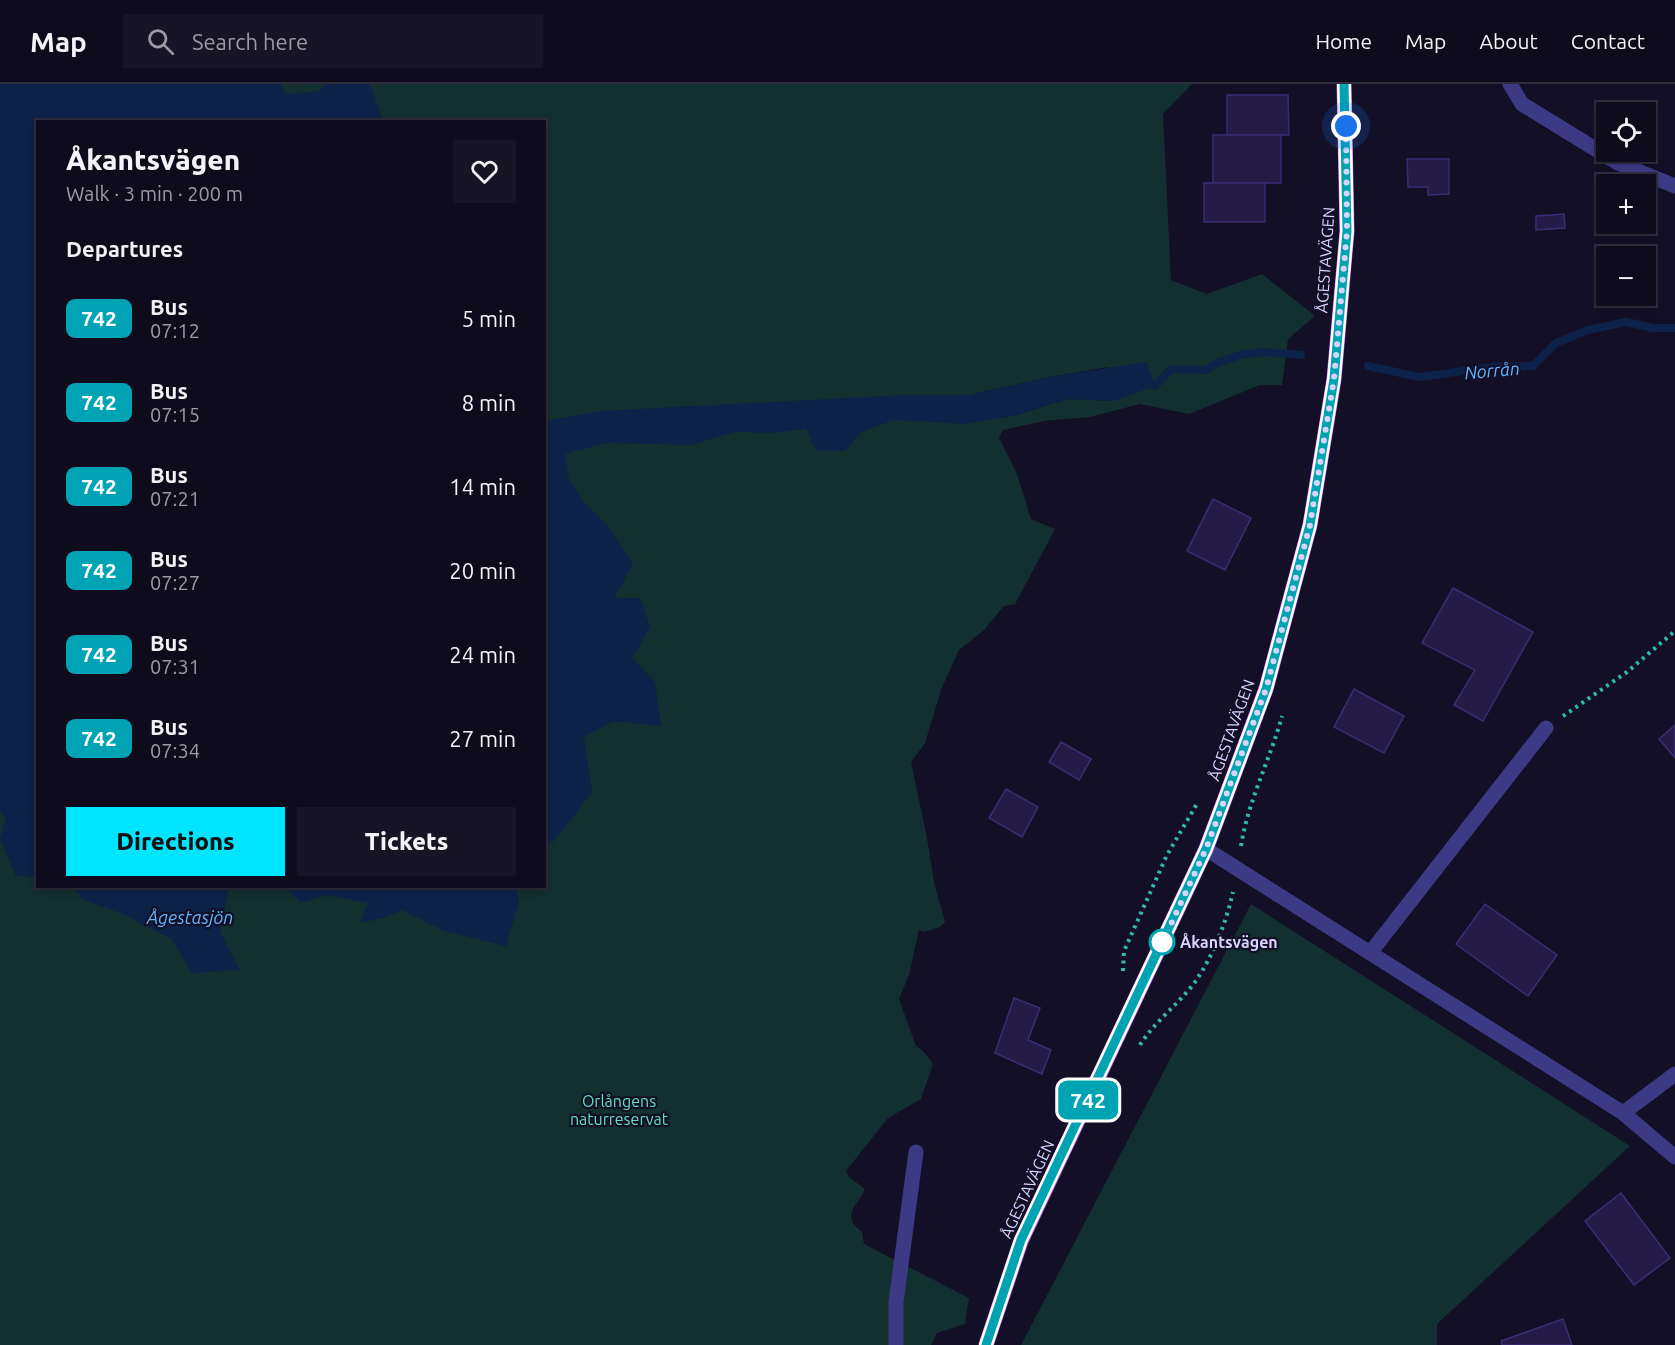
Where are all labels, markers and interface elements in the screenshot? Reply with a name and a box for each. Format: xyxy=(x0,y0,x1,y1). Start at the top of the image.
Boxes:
search box xyxy=(123,14,543,68)
icon: search xyxy=(144,25,177,58)
text: Map xyxy=(30,26,87,57)
text: Search here xyxy=(192,29,308,54)
text: Home xyxy=(1315,29,1372,53)
text: Map xyxy=(1405,29,1446,53)
text: About xyxy=(1479,29,1538,53)
text: Contact xyxy=(1571,29,1645,53)
map controls xyxy=(1596,102,1656,306)
button: locate xyxy=(1596,102,1656,162)
your location xyxy=(1331,111,1361,141)
button: heart xyxy=(453,140,516,203)
text: Åkantsvägen xyxy=(66,144,240,175)
button: + xyxy=(1596,174,1656,234)
text: Walk · 3 min · 200 m xyxy=(66,182,243,205)
street label: ÅGESTAVÄGEN xyxy=(1312,206,1338,314)
text: Departures xyxy=(66,236,183,261)
button: − xyxy=(1596,246,1656,306)
text: Bus xyxy=(150,294,188,319)
text: 742 xyxy=(81,306,117,330)
text: 5 min xyxy=(462,306,516,331)
text: 07:12 xyxy=(150,319,200,342)
water label: Norrån xyxy=(1463,358,1521,382)
text: Bus xyxy=(150,378,188,403)
text: 742 xyxy=(81,390,117,414)
text: 8 min xyxy=(462,390,516,415)
text: 07:15 xyxy=(150,403,200,426)
text: Bus xyxy=(150,462,188,487)
text: 742 xyxy=(81,474,117,498)
text: 14 min xyxy=(449,474,516,499)
text: 07:21 xyxy=(150,487,200,510)
text: Bus xyxy=(150,546,188,571)
text: 742 xyxy=(81,558,117,582)
text: 20 min xyxy=(449,558,516,583)
text: 07:27 xyxy=(150,571,200,594)
text: Bus xyxy=(150,630,188,655)
text: 742 xyxy=(81,642,117,666)
text: 24 min xyxy=(449,642,516,667)
text: 07:31 xyxy=(150,655,200,678)
street label: ÅGESTAVÄGEN xyxy=(1204,677,1258,783)
text: Bus xyxy=(150,714,188,739)
text: 742 xyxy=(81,726,117,750)
text: 27 min xyxy=(449,726,516,751)
text: 07:34 xyxy=(150,739,200,762)
button: Directions xyxy=(66,807,285,876)
button: Tickets xyxy=(297,807,516,876)
water label: Ågestasjön xyxy=(146,907,233,927)
marker: Åkantsvägen xyxy=(1149,929,1175,955)
place label: Åkantsvägen xyxy=(1180,933,1278,951)
line badge: 742 xyxy=(1054,1080,1122,1120)
text: 742 xyxy=(1070,1088,1106,1112)
park label: Orlångens naturreservat xyxy=(570,1092,669,1128)
street label: ÅGESTAVÄGEN xyxy=(996,1137,1058,1241)

